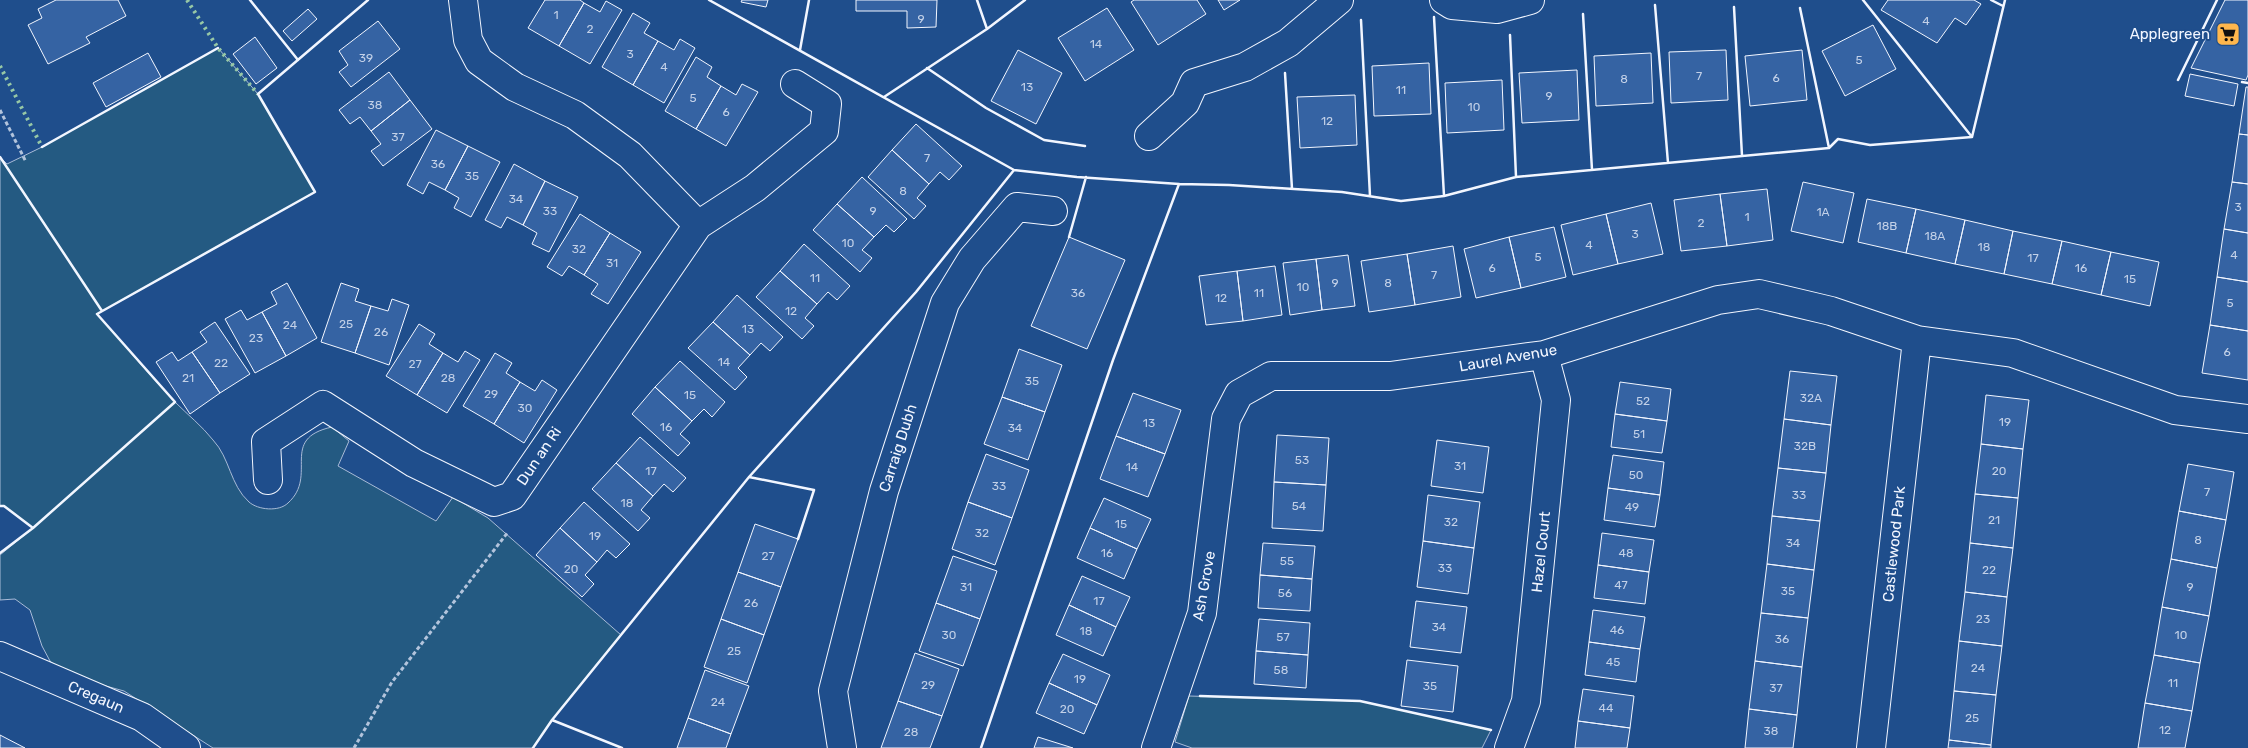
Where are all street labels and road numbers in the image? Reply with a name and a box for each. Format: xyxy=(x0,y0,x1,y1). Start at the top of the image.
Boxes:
street label: Laurel Avenue xyxy=(1458,341,1558,375)
street label: Carraig Dubh xyxy=(875,402,921,494)
street label: Dun an Ri xyxy=(513,423,565,489)
street label: Castlewood Park xyxy=(1879,485,1909,603)
street label: Hazel Court xyxy=(1528,510,1554,593)
street label: Ash Grove xyxy=(1189,549,1219,623)
street label: Cregaun xyxy=(65,677,127,717)

